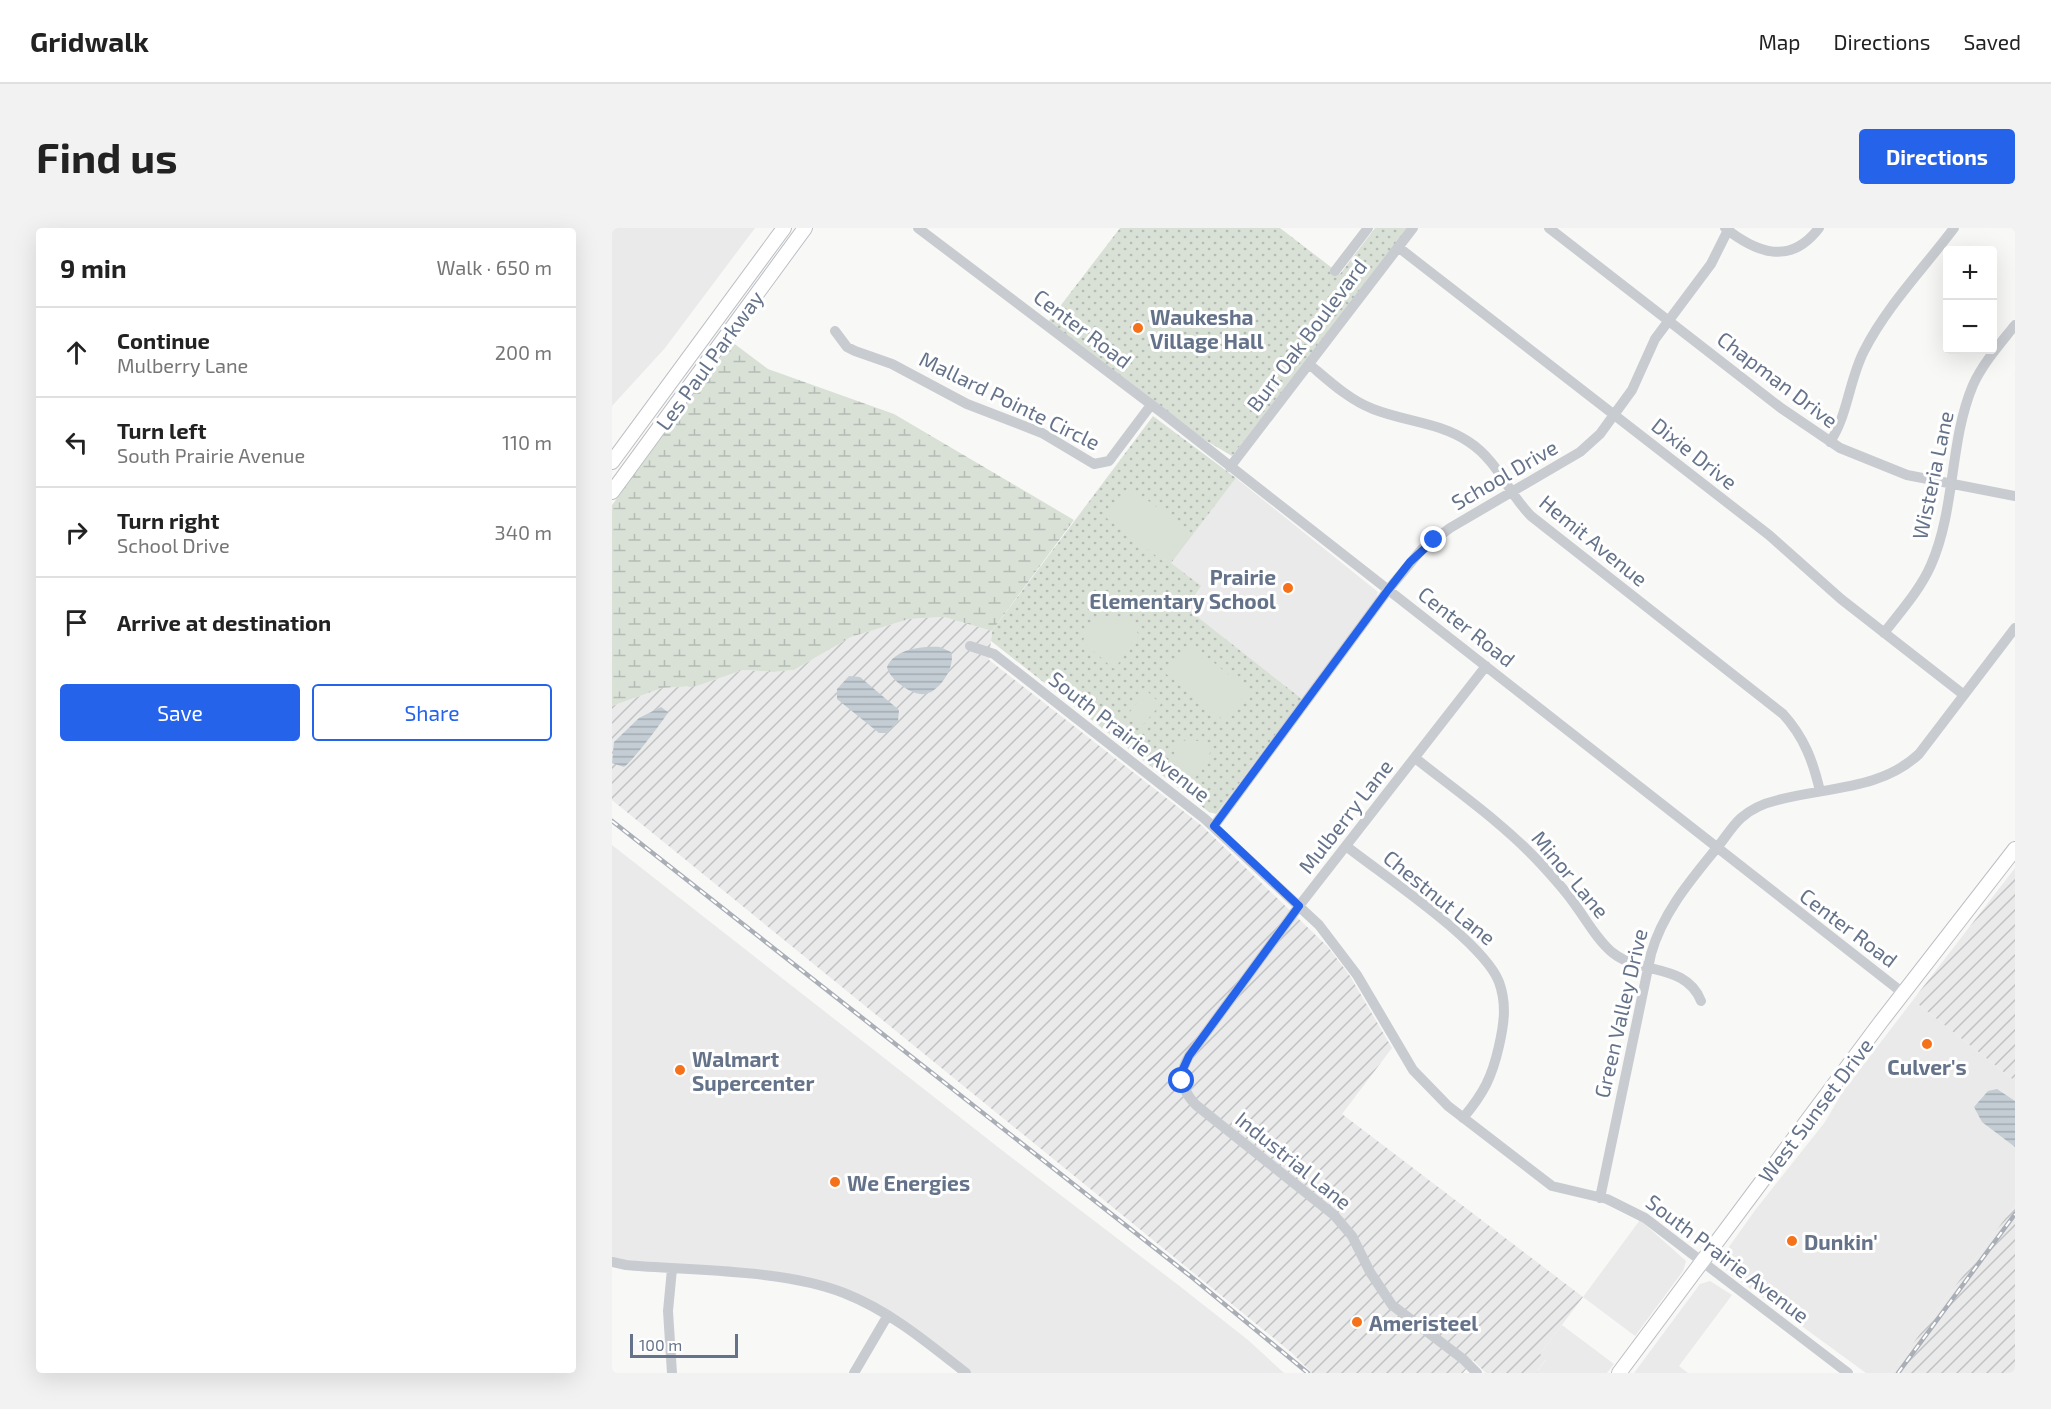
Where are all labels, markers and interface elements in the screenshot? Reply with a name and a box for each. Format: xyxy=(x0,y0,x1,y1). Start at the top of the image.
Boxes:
text: Gridwalk xyxy=(30,24,149,58)
text: Map xyxy=(1758,29,1801,54)
text: Directions xyxy=(1834,29,1930,54)
text: Saved xyxy=(1963,29,2021,54)
button: Directions xyxy=(1859,129,2015,184)
text: Find us xyxy=(36,131,178,181)
map controls xyxy=(1943,246,1997,354)
button: + xyxy=(1943,246,1997,300)
text: 9 min xyxy=(60,252,127,283)
street label: Burr Oak Boulevard xyxy=(1241,254,1371,416)
text: Walk · 650 m xyxy=(437,255,552,279)
street label: Center Road xyxy=(1029,283,1137,373)
street label: Les Paul Parkway xyxy=(650,285,768,435)
button: − xyxy=(1943,300,1997,354)
place label: Waukesha Village Hall xyxy=(1150,304,1264,353)
marker: Waukesha Village Hall xyxy=(1131,321,1145,335)
street label: Chapman Drive xyxy=(1713,326,1843,432)
text: Continue xyxy=(117,327,210,353)
icon: ahead xyxy=(60,336,93,369)
text: 200 m xyxy=(495,340,552,364)
street label: Mallard Pointe Circle xyxy=(916,345,1104,455)
text: Mulberry Lane xyxy=(117,353,248,377)
street label: Wisteria Lane xyxy=(1906,408,1958,542)
street label: Dixie Drive xyxy=(1647,412,1743,494)
text: Turn left xyxy=(117,417,206,443)
icon: left xyxy=(60,426,93,459)
text: 110 m xyxy=(502,430,552,454)
street label: School Drive xyxy=(1446,434,1562,514)
text: South Prairie Avenue xyxy=(117,443,305,467)
street label: Hemit Avenue xyxy=(1535,489,1653,591)
text: Turn right xyxy=(117,507,219,533)
icon: right xyxy=(60,516,93,549)
text: 340 m xyxy=(495,520,552,544)
route end xyxy=(1420,526,1446,552)
text: School Drive xyxy=(117,533,230,557)
place label: Prairie Elementary School xyxy=(1089,564,1276,614)
marker: Prairie Elementary School xyxy=(1281,581,1295,595)
street label: Center Road xyxy=(1414,581,1520,671)
icon: arrive xyxy=(60,606,93,639)
text: Arrive at destination xyxy=(117,609,331,635)
street label: South Prairie Avenue xyxy=(1044,665,1216,807)
button: Save xyxy=(60,684,300,741)
button: Share xyxy=(312,684,552,741)
street label: Mulberry Lane xyxy=(1293,754,1397,878)
street label: Minor Lane xyxy=(1527,825,1615,923)
street label: Chestnut Lane xyxy=(1379,844,1501,950)
street label: Center Road xyxy=(1795,882,1903,972)
street label: Green Valley Drive xyxy=(1588,926,1652,1100)
street label: West Sunset Drive xyxy=(1752,1033,1878,1187)
marker: Culver's xyxy=(1920,1037,1934,1051)
place label: Walmart Supercenter xyxy=(692,1046,814,1095)
place label: Culver's xyxy=(1887,1054,1967,1079)
marker: Walmart Supercenter xyxy=(673,1063,687,1077)
route start xyxy=(1168,1067,1194,1093)
street label: Industrial Lane xyxy=(1231,1106,1357,1214)
place label: We Energies xyxy=(847,1170,970,1195)
marker: We Energies xyxy=(828,1175,842,1189)
street label: South Prairie Avenue xyxy=(1642,1189,1814,1327)
place label: Dunkin' xyxy=(1804,1229,1878,1254)
marker: Dunkin' xyxy=(1785,1234,1799,1248)
place label: Ameristeel xyxy=(1369,1310,1478,1335)
marker: Ameristeel xyxy=(1350,1315,1364,1329)
scale bar xyxy=(630,1331,738,1358)
text: 100 m xyxy=(639,1335,682,1354)

